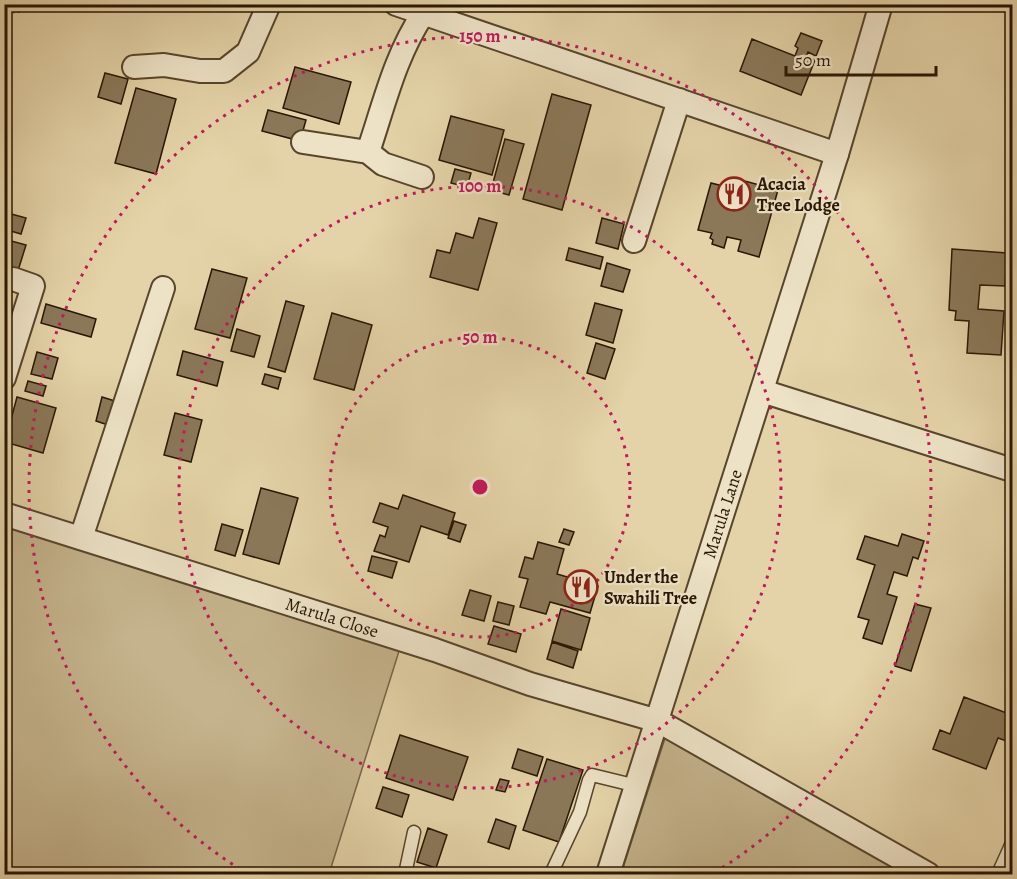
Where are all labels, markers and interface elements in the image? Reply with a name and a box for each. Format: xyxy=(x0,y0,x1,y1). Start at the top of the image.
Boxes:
text: 150 m xyxy=(459,24,501,48)
scale bar xyxy=(786,39,936,77)
text: 50 m xyxy=(795,48,831,72)
place label: Acacia Tree Lodge xyxy=(756,172,840,217)
text: 100 m xyxy=(459,174,501,198)
restaurant icon: Acacia Tree Lodge xyxy=(716,176,752,212)
text: 50 m xyxy=(463,325,497,349)
street label: Marula Lane xyxy=(697,466,748,561)
centre of rings xyxy=(470,477,490,497)
place label: Under the Swahili Tree xyxy=(604,565,697,610)
restaurant icon: Under the Swahili Tree xyxy=(563,569,599,605)
street label: Marula Close xyxy=(282,592,382,643)

